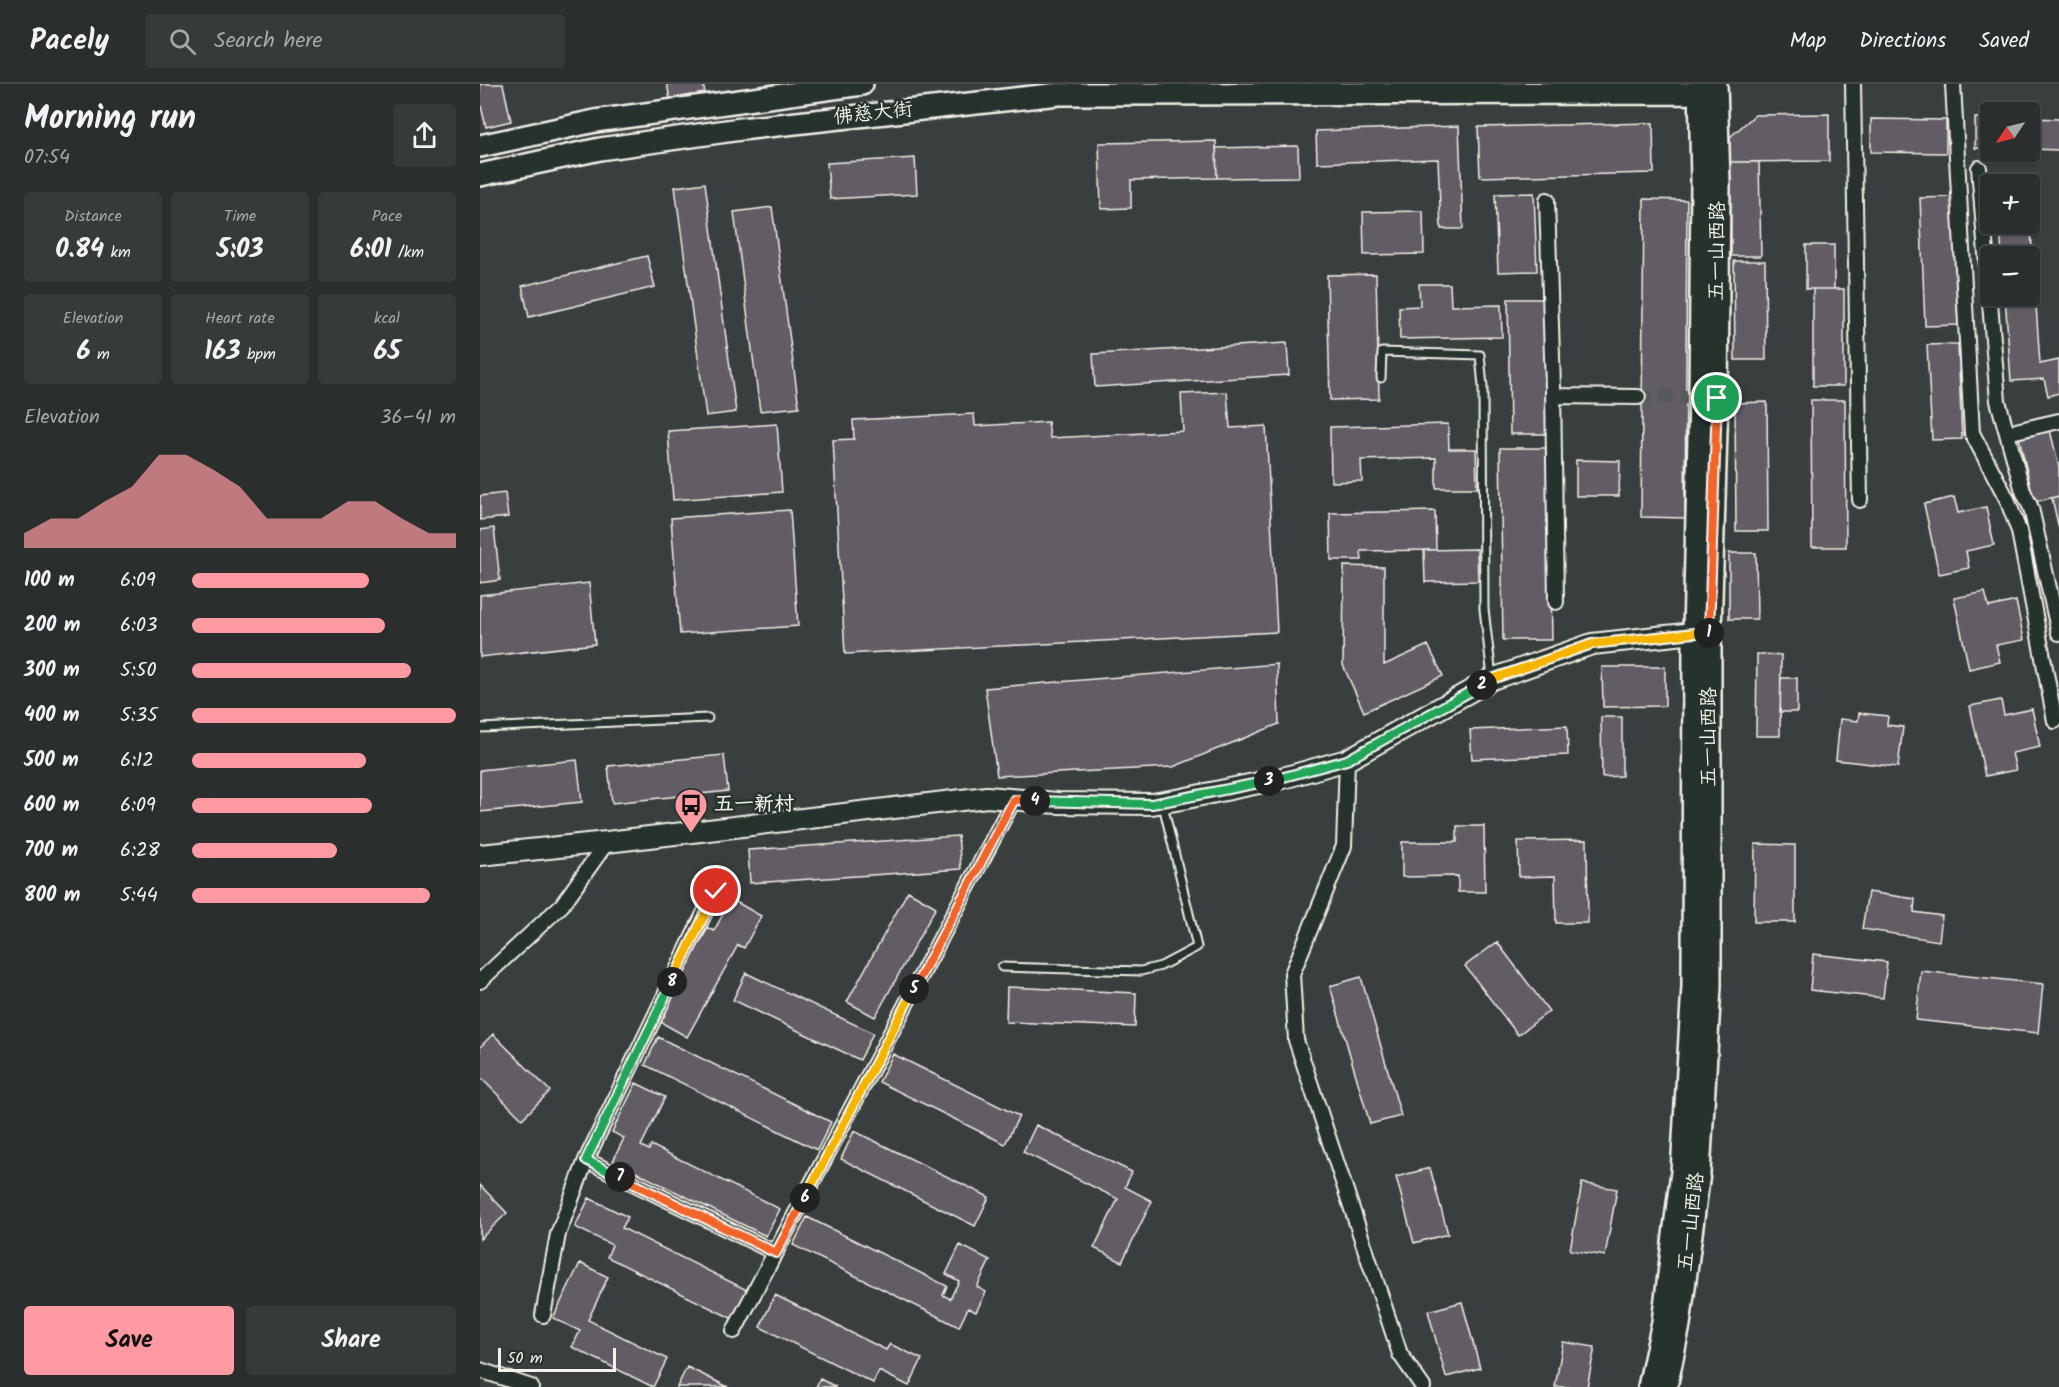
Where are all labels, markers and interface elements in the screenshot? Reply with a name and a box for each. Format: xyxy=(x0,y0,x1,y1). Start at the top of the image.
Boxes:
search box xyxy=(145,14,565,68)
text: Pacely xyxy=(30,19,109,64)
text: Search here xyxy=(214,24,323,59)
icon: search xyxy=(166,25,199,58)
text: Map xyxy=(1790,25,1826,58)
text: Directions xyxy=(1859,25,1946,58)
text: Saved xyxy=(1979,25,2029,58)
text: Morning run xyxy=(24,93,196,146)
street label: 佛慈大街 xyxy=(832,94,914,134)
north arrow xyxy=(1980,102,2040,162)
map controls xyxy=(1980,102,2040,306)
button: share xyxy=(393,104,456,167)
text: 07:54 xyxy=(24,142,70,174)
button: + xyxy=(1980,174,2040,234)
street label: 五一山西路 xyxy=(1701,200,1735,301)
text: Distance xyxy=(64,204,122,229)
text: Time xyxy=(224,204,256,229)
text: Pace xyxy=(372,204,402,229)
text: 0.84 xyxy=(55,229,104,271)
text: 5:03 xyxy=(216,229,264,271)
text: 6:01 xyxy=(350,229,392,271)
text: km xyxy=(104,240,131,265)
text: /km xyxy=(392,240,424,265)
button: − xyxy=(1980,246,2040,306)
text: Elevation xyxy=(63,306,123,331)
text: Heart rate xyxy=(205,306,275,331)
text: kcal xyxy=(374,306,400,331)
text: 6 xyxy=(76,331,90,373)
text: 163 xyxy=(204,331,240,373)
text: 65 xyxy=(373,331,401,373)
text: m xyxy=(90,342,110,367)
text: bpm xyxy=(240,342,276,367)
pin xyxy=(1691,372,1742,423)
icon: arrive xyxy=(1700,381,1733,414)
text: Elevation xyxy=(24,402,100,434)
text: 36–41 m xyxy=(380,402,456,434)
text: 100 m xyxy=(24,565,75,597)
text: 6:09 xyxy=(120,565,156,597)
text: 200 m xyxy=(24,610,80,642)
text: 6:03 xyxy=(120,610,157,642)
pin: 1 xyxy=(1694,618,1724,648)
text: 1 xyxy=(1707,620,1711,645)
text: 300 m xyxy=(24,655,80,687)
text: 5:50 xyxy=(120,655,156,687)
pin: 2 xyxy=(1467,670,1497,700)
text: 2 xyxy=(1477,672,1487,697)
street label: 五一山西路 xyxy=(1694,686,1726,787)
text: 400 m xyxy=(24,700,80,732)
text: 5:35 xyxy=(120,700,158,732)
text: 500 m xyxy=(24,745,79,777)
text: 6:12 xyxy=(120,745,154,777)
pin: 3 xyxy=(1254,766,1284,796)
text: 3 xyxy=(1265,768,1273,793)
pin: 4 xyxy=(1020,786,1050,816)
bus stop icon: 五一新村 xyxy=(673,787,709,834)
text: 4 xyxy=(1031,788,1039,813)
place label: 五一新村 xyxy=(714,789,794,821)
text: 600 m xyxy=(24,790,79,822)
text: 6:09 xyxy=(120,790,156,822)
text: 700 m xyxy=(24,835,78,867)
text: 6:28 xyxy=(120,835,160,867)
pin xyxy=(690,865,741,916)
icon: check xyxy=(699,874,732,907)
text: 800 m xyxy=(24,880,80,912)
text: 5:44 xyxy=(120,880,158,912)
pin: 8 xyxy=(657,967,687,997)
text: 8 xyxy=(667,969,677,994)
pin: 5 xyxy=(899,974,929,1004)
text: 5 xyxy=(910,976,918,1001)
pin: 7 xyxy=(605,1162,635,1192)
text: 7 xyxy=(616,1164,624,1189)
street label: 五一山西路 xyxy=(1670,1169,1714,1274)
pin: 6 xyxy=(790,1183,820,1213)
text: 6 xyxy=(801,1185,809,1210)
button: Save xyxy=(24,1306,234,1375)
button: Share xyxy=(246,1306,456,1375)
scale bar xyxy=(498,1345,616,1372)
text: 50 m xyxy=(507,1346,543,1371)

